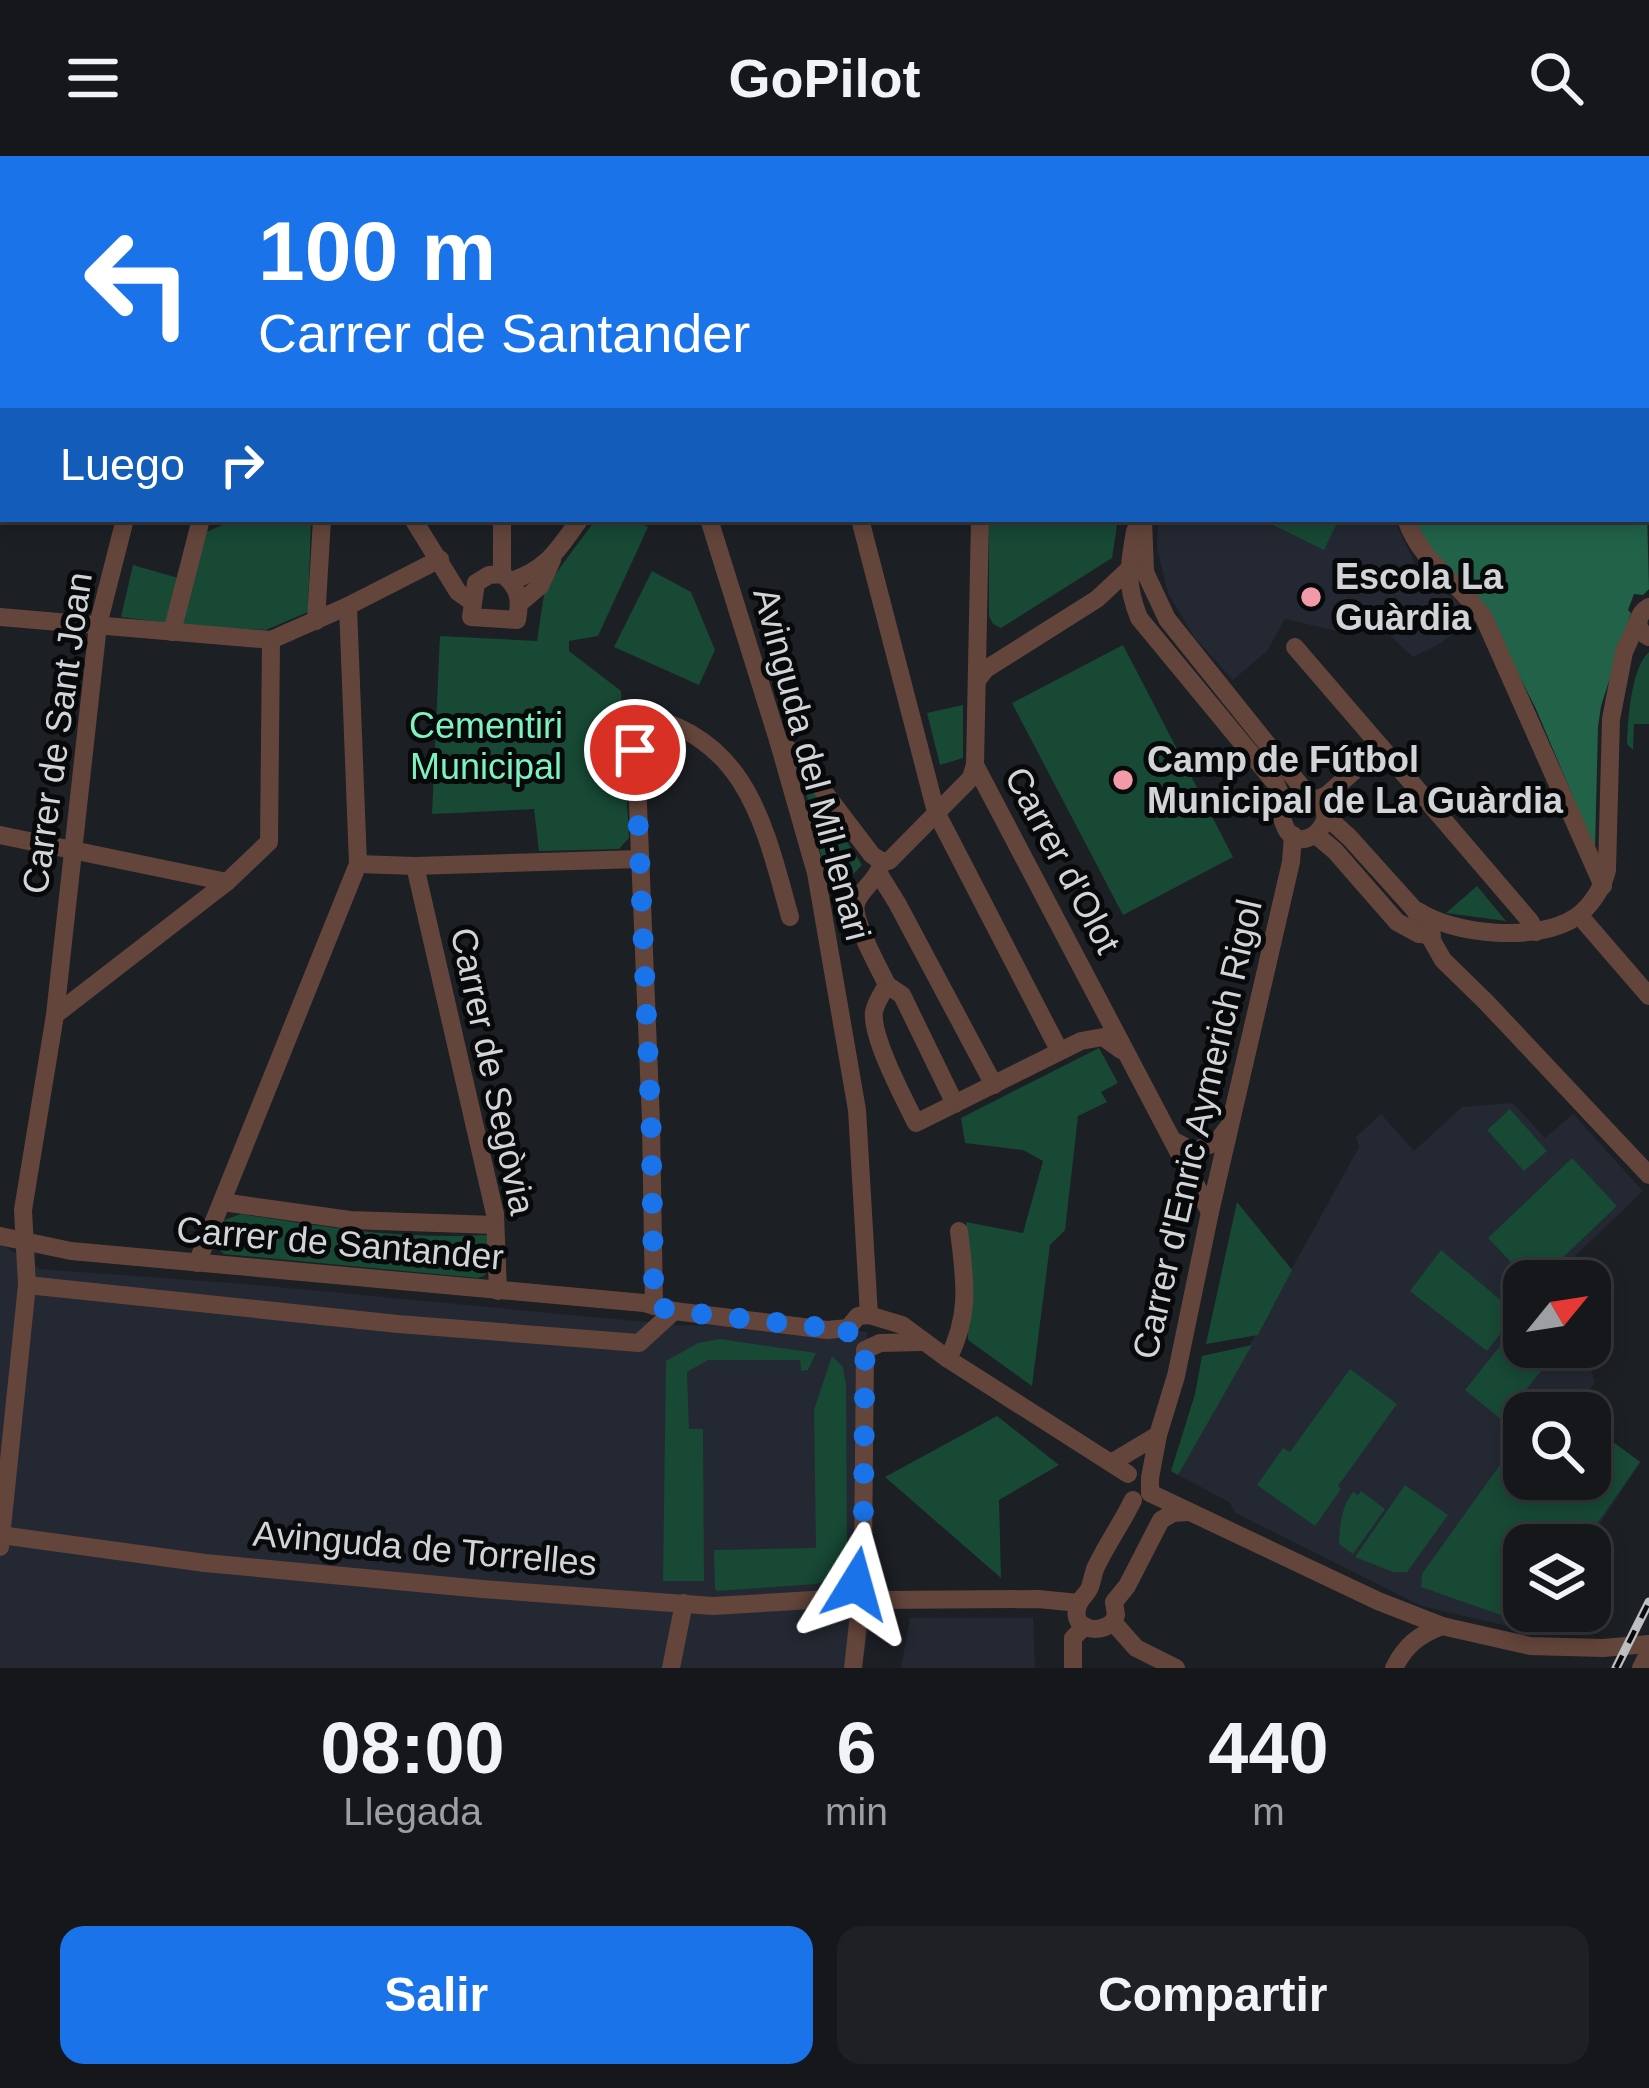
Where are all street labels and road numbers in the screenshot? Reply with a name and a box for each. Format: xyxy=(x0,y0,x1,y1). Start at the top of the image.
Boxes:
street label: Carrer de Sant Joan xyxy=(14,570,100,896)
street label: Avinguda del Mil·lenari xyxy=(745,583,879,945)
street label: Carrer d'Olot xyxy=(997,760,1129,960)
street label: Carrer d'Enric Aymerich Rigol xyxy=(1124,895,1270,1363)
street label: Carrer de Segòvia xyxy=(443,924,544,1219)
street label: Carrer de Santander xyxy=(175,1208,505,1278)
street label: Avinguda de Torrelles xyxy=(251,1513,599,1583)

